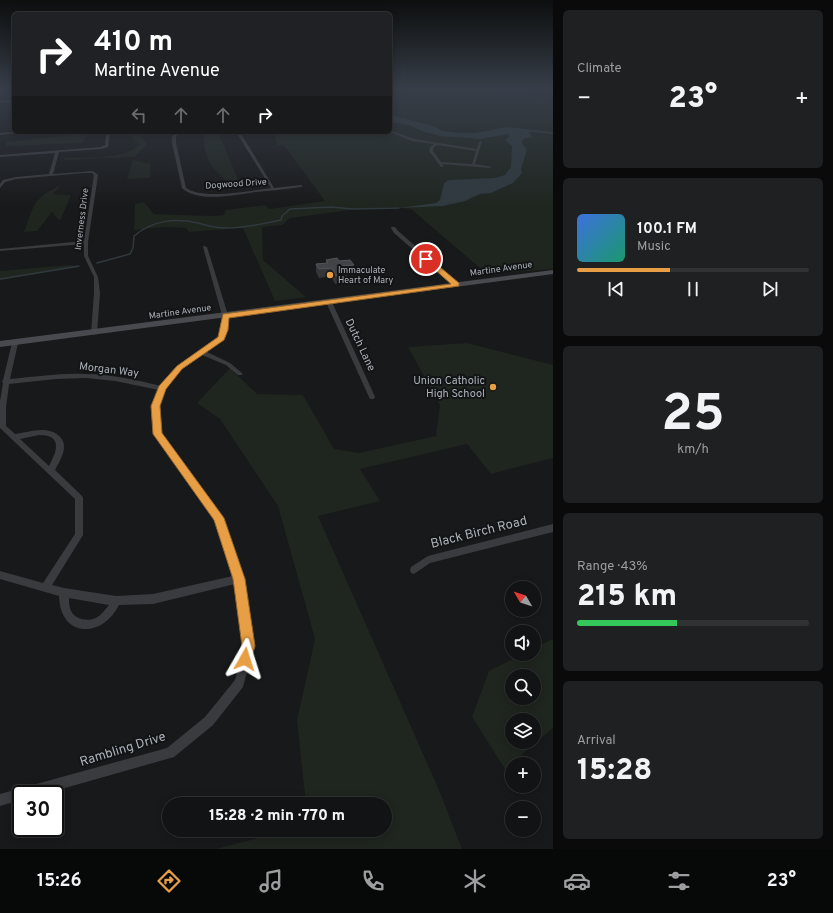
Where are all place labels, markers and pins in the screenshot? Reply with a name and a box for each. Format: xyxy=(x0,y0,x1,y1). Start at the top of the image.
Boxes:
pin xyxy=(409,242,443,276)
place label: Immaculate Heart of Mary xyxy=(338,265,394,286)
marker: Immaculate Heart of Mary xyxy=(325,270,335,280)
place label: Union Catholic High School xyxy=(413,374,485,401)
marker: Union Catholic High School xyxy=(488,382,498,392)

